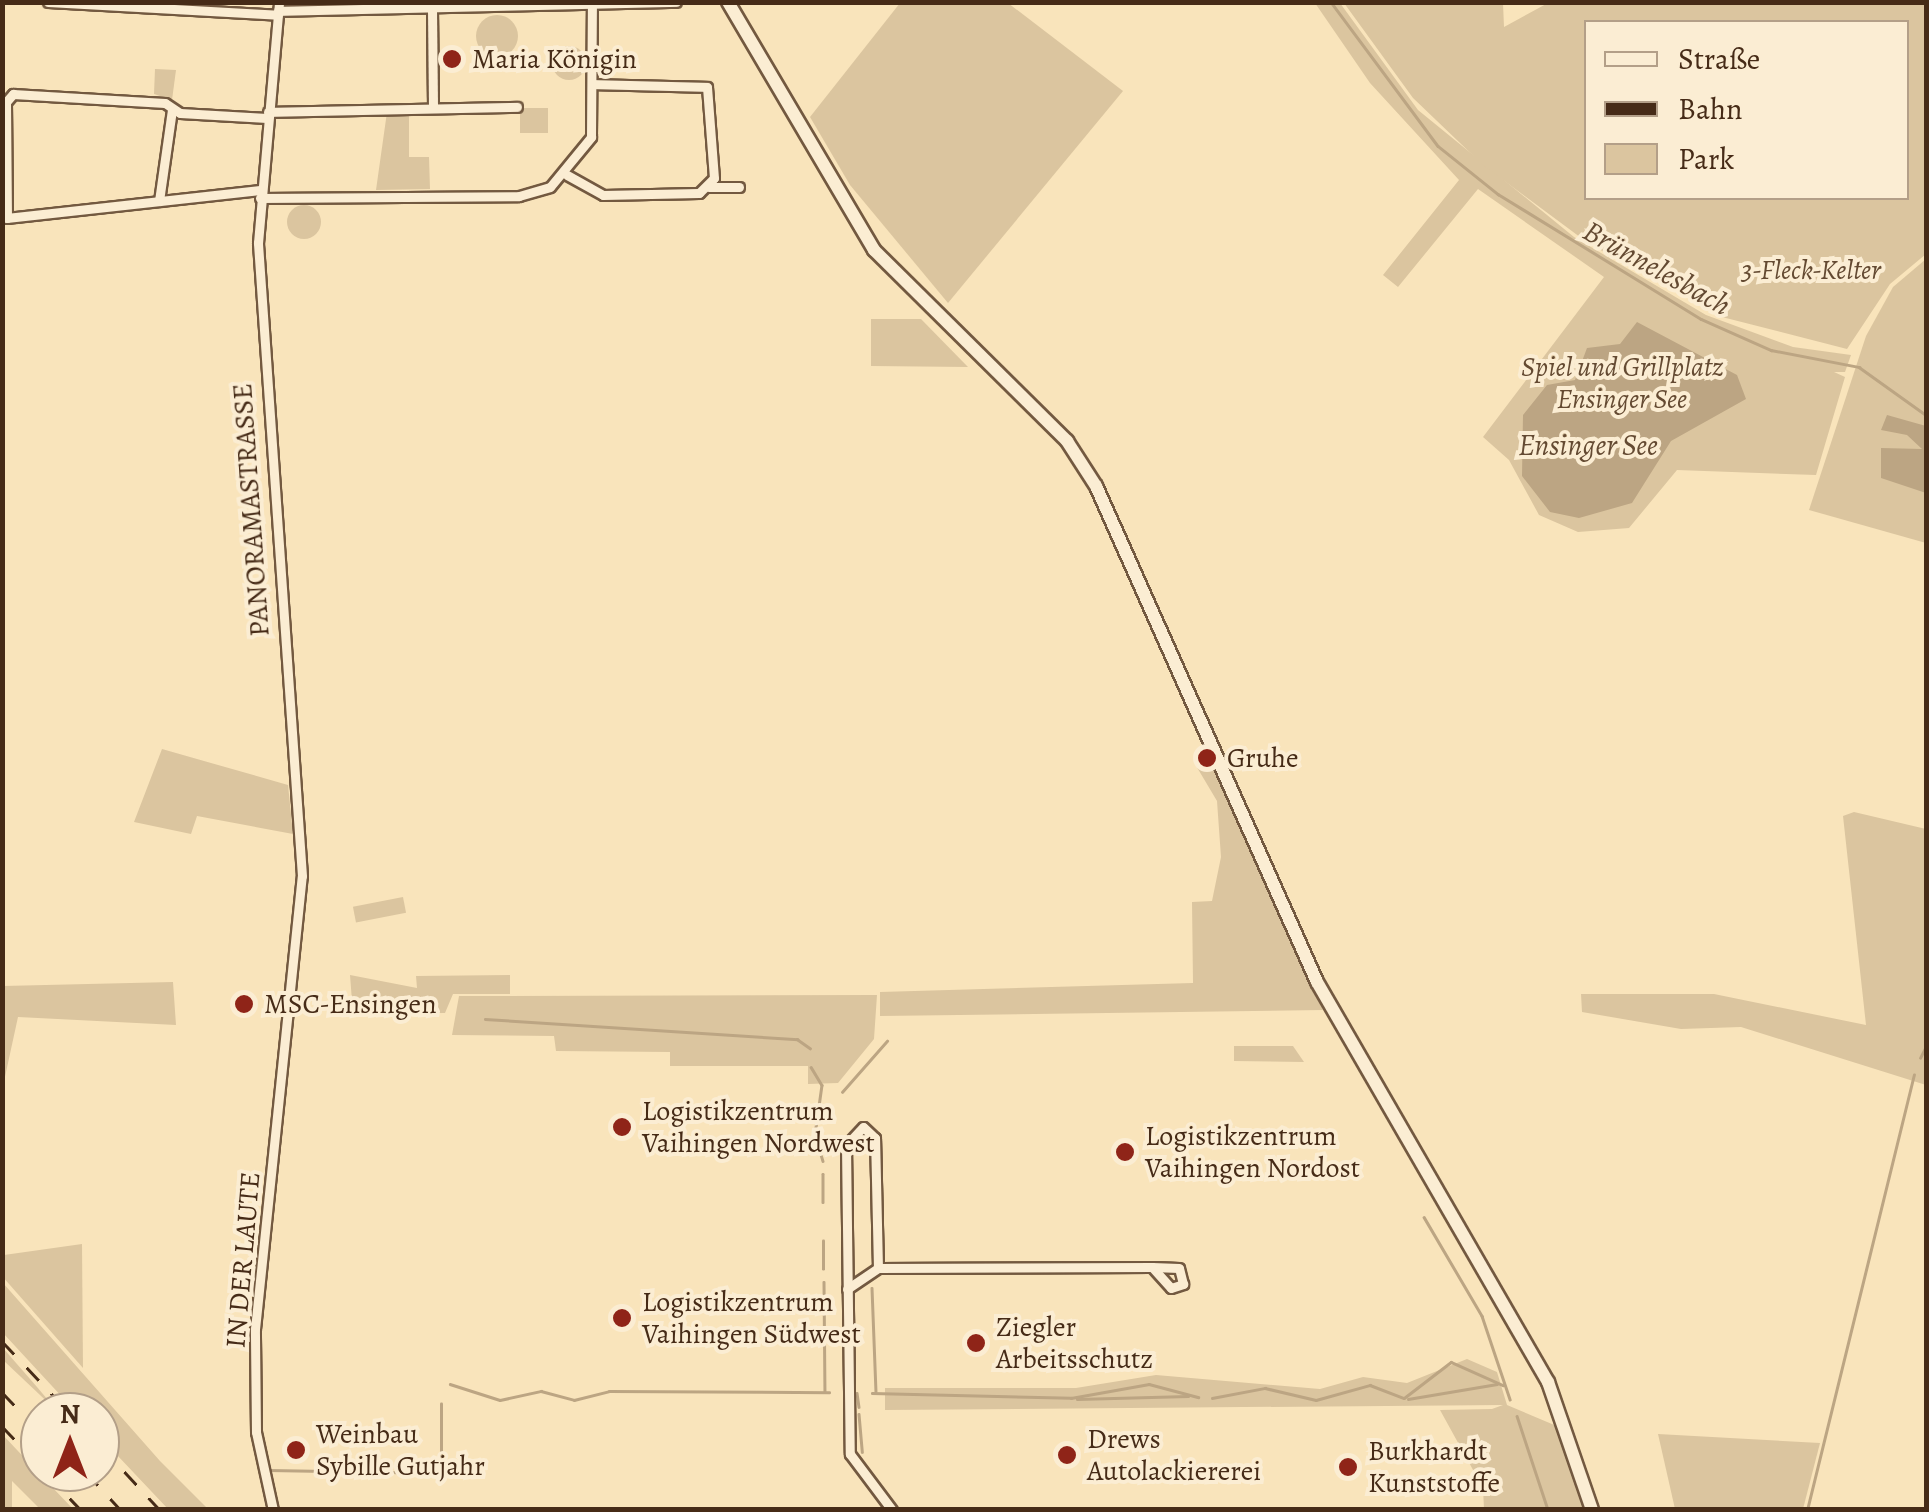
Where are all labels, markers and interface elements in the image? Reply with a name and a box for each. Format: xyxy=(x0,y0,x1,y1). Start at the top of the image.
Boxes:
legend xyxy=(1584,20,1909,200)
text: Straße xyxy=(1678,39,1760,79)
place label: Maria Königin xyxy=(472,42,637,76)
marker: Maria Königin xyxy=(441,48,463,70)
text: Bahn xyxy=(1678,89,1742,129)
text: Park xyxy=(1678,139,1734,179)
water label: Brünnelesbach xyxy=(1577,213,1737,323)
park label: 3-Fleck-Kelter xyxy=(1741,253,1881,287)
park label: Spiel und Grillplatz Ensinger See xyxy=(1521,350,1723,416)
street label: PANORAMASTRASSE xyxy=(225,382,277,638)
water label: Ensinger See xyxy=(1518,427,1658,463)
place label: Gruhe xyxy=(1227,741,1298,775)
marker: Gruhe xyxy=(1196,747,1218,769)
place label: MSC-Ensingen xyxy=(264,987,437,1021)
marker: MSC-Ensingen xyxy=(233,993,255,1015)
place label: Logistikzentrum Vaihingen Nordwest xyxy=(642,1094,875,1160)
marker: Logistikzentrum Vaihingen Nordwest xyxy=(611,1116,633,1138)
place label: Logistikzentrum Vaihingen Nordost xyxy=(1145,1119,1360,1185)
marker: Logistikzentrum Vaihingen Nordost xyxy=(1114,1141,1136,1163)
street label: IN DER LAUTE xyxy=(219,1171,267,1349)
place label: Logistikzentrum Vaihingen Südwest xyxy=(642,1285,861,1351)
marker: Logistikzentrum Vaihingen Südwest xyxy=(611,1307,633,1329)
place label: Ziegler Arbeitsschutz xyxy=(996,1310,1153,1376)
marker: Ziegler Arbeitsschutz xyxy=(965,1332,987,1354)
north arrow xyxy=(20,1392,120,1492)
text: N xyxy=(60,1395,80,1433)
place label: Weinbau Sybille Gutjahr xyxy=(316,1417,485,1483)
place label: Drews Autolackiererei xyxy=(1087,1422,1261,1488)
place label: Burkhardt Kunststoffe xyxy=(1368,1434,1500,1500)
marker: Weinbau Sybille Gutjahr xyxy=(285,1439,307,1461)
marker: Drews Autolackiererei xyxy=(1056,1444,1078,1466)
marker: Burkhardt Kunststoffe xyxy=(1337,1456,1359,1478)

